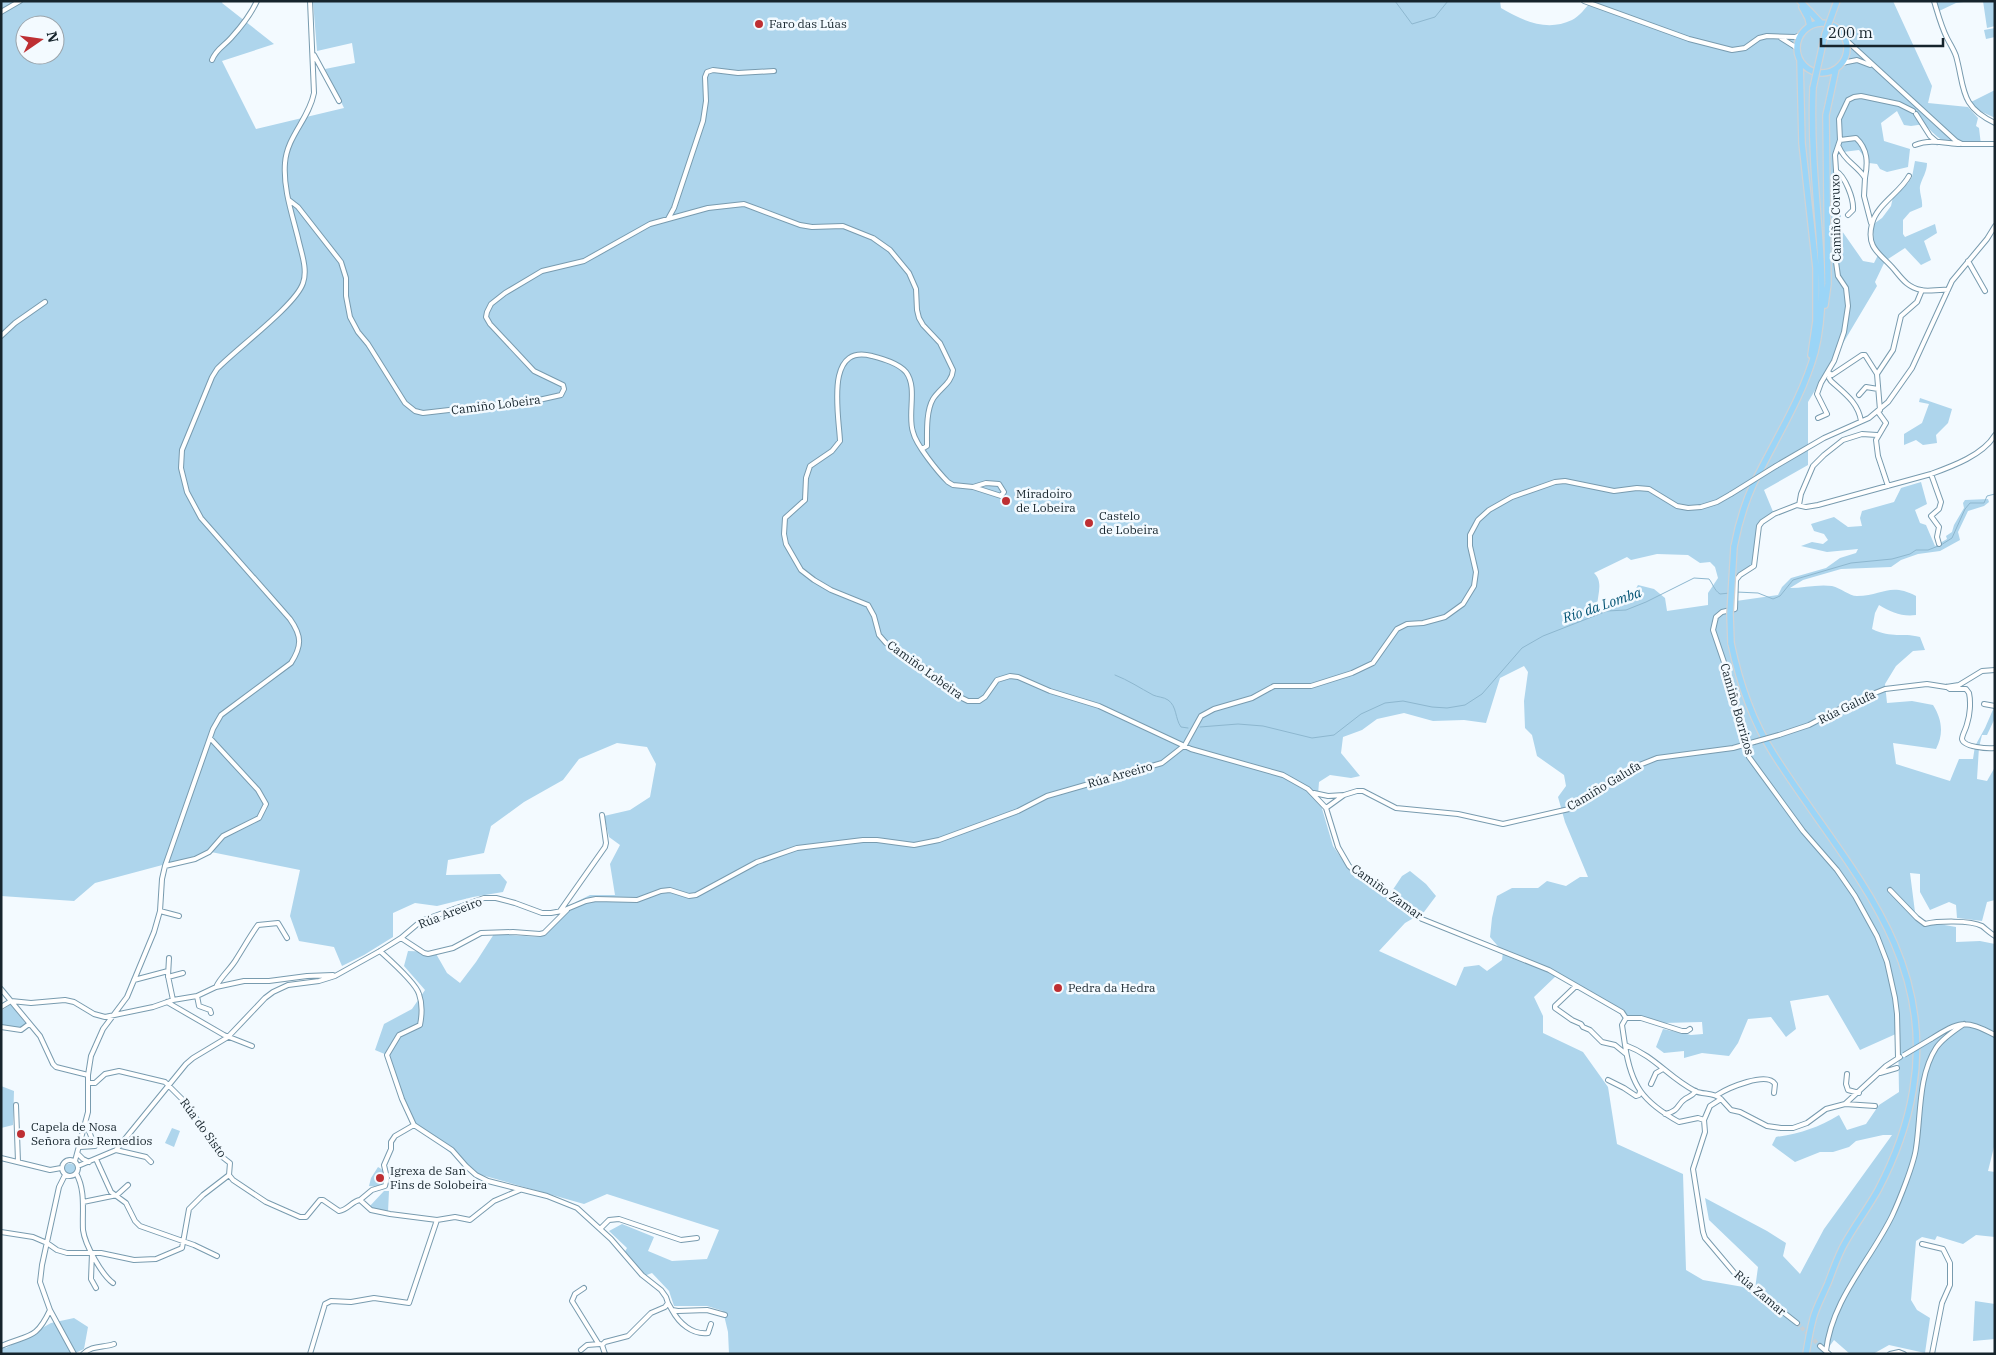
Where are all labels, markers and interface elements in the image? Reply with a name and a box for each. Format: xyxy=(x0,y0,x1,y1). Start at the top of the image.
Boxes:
north arrow xyxy=(15,15,65,65)
scale bar xyxy=(1821,15,1944,47)
place label: Faro das Lúas xyxy=(769,16,847,31)
marker: Faro das Lúas xyxy=(753,18,765,30)
text: 200 m xyxy=(1828,23,1873,42)
text: N xyxy=(43,30,63,44)
street label: Camiño Coruxo xyxy=(1827,174,1844,262)
street label: Camiño Lobeira xyxy=(450,392,542,417)
place label: Miradoiro de Lobeira xyxy=(1016,486,1076,515)
marker: Miradoiro de Lobeira xyxy=(1000,495,1012,507)
place label: Castelo de Lobeira xyxy=(1099,508,1159,537)
marker: Castelo de Lobeira xyxy=(1083,517,1095,529)
water label: Río da Lomba xyxy=(1559,583,1644,627)
street label: Camiño Lobeira xyxy=(885,637,966,702)
street label: Camiño Borrizos xyxy=(1717,661,1758,756)
street label: Rúa Galufa xyxy=(1816,686,1878,727)
street label: Camiño Galufa xyxy=(1564,757,1644,814)
street label: Rúa Areeiro xyxy=(1086,758,1154,791)
street label: Camiño Zamar xyxy=(1349,861,1426,923)
street label: Rúa Areeiro xyxy=(416,893,484,932)
place label: Pedra da Hedra xyxy=(1068,980,1156,995)
marker: Pedra da Hedra xyxy=(1052,982,1064,994)
street label: Rúa do Sisto xyxy=(177,1095,230,1160)
place label: Capela de Nosa Señora dos Remedios xyxy=(31,1119,152,1148)
marker: Capela de Nosa Señora dos Remedios xyxy=(15,1128,27,1140)
place label: Igrexa de San Fins de Solobeira xyxy=(390,1163,488,1192)
marker: Igrexa de San Fins de Solobeira xyxy=(374,1172,386,1184)
street label: Rúa Zamar xyxy=(1732,1267,1790,1319)

